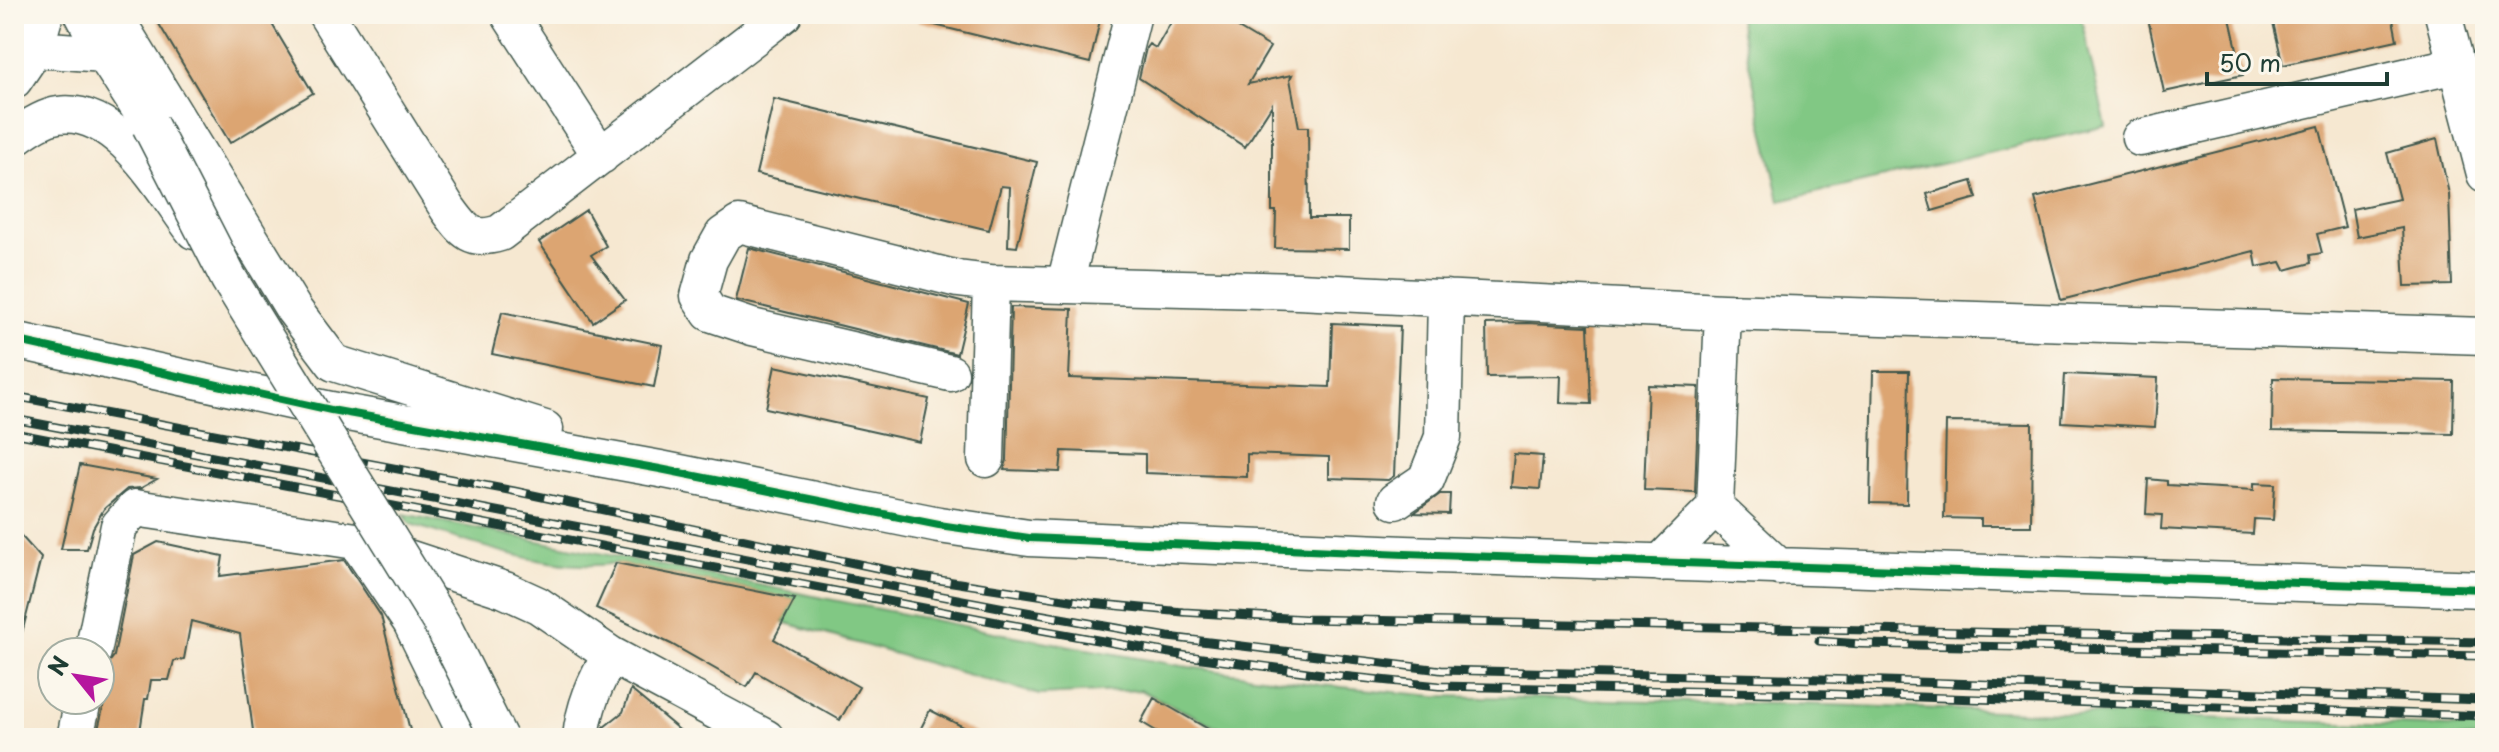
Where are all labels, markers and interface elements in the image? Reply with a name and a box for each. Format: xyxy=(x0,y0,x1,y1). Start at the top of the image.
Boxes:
scale bar xyxy=(2207,36,2387,86)
text: 50 m xyxy=(2219,44,2281,80)
north arrow xyxy=(36,636,116,716)
text: N xyxy=(39,649,76,681)

